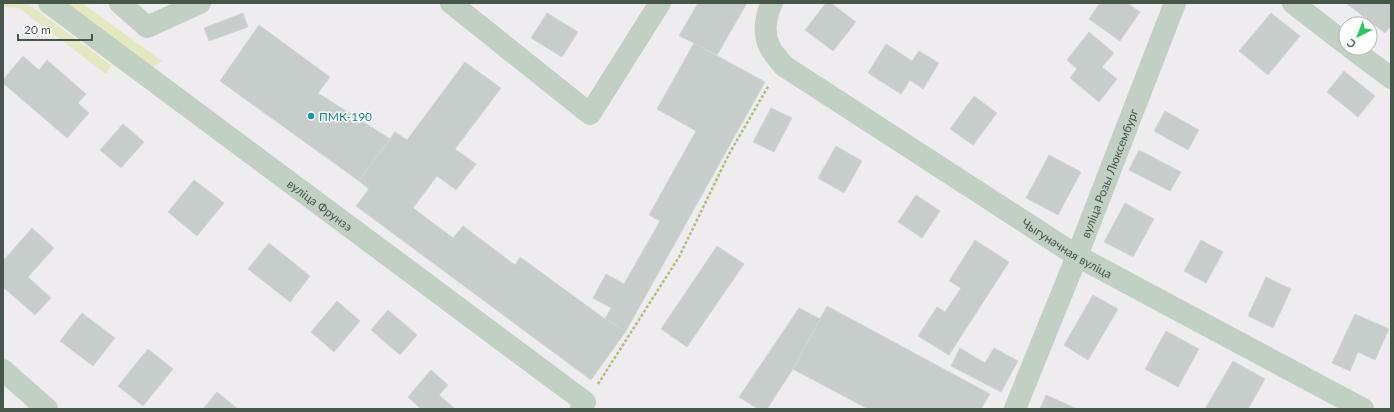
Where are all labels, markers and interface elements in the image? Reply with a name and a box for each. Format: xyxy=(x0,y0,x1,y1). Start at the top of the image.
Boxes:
scale bar xyxy=(18,16,92,42)
north arrow xyxy=(1338,16,1378,56)
text: 20 m xyxy=(24,22,51,37)
text: С xyxy=(1343,36,1358,51)
street label: вуліца Розы Люксембург xyxy=(1077,106,1141,240)
place label: ПМК-190 xyxy=(319,109,372,124)
marker: ПМК-190 xyxy=(306,111,316,121)
street label: вуліца Фрунзэ xyxy=(284,176,356,234)
street label: Чыгуначная вуліца xyxy=(1019,215,1115,281)

